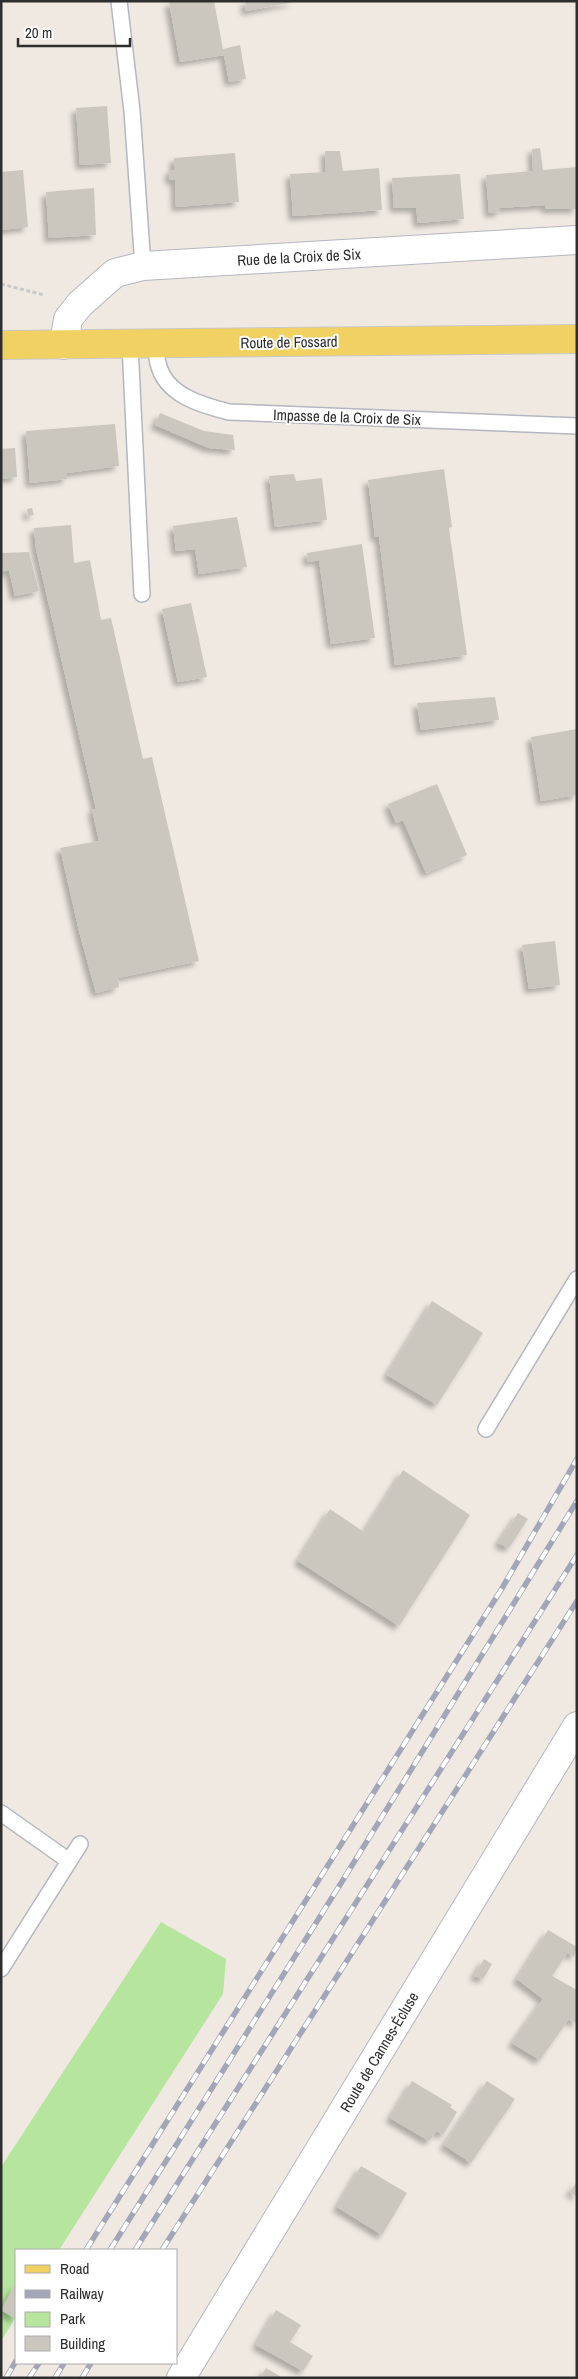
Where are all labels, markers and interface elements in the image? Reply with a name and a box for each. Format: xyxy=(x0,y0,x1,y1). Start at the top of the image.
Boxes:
scale bar xyxy=(18,15,130,47)
text: 20 m xyxy=(25,22,52,43)
street label: Rue de la Croix de Six xyxy=(237,243,362,271)
street label: Route de Fossard xyxy=(240,331,338,353)
street label: Impasse de la Croix de Six xyxy=(273,404,422,430)
street label: Route de Cannes-Écluse xyxy=(335,1988,423,2116)
legend xyxy=(15,2249,178,2364)
text: Road xyxy=(60,2258,89,2279)
text: Railway xyxy=(60,2283,105,2304)
text: Park xyxy=(60,2308,86,2329)
text: Building xyxy=(60,2333,105,2354)

